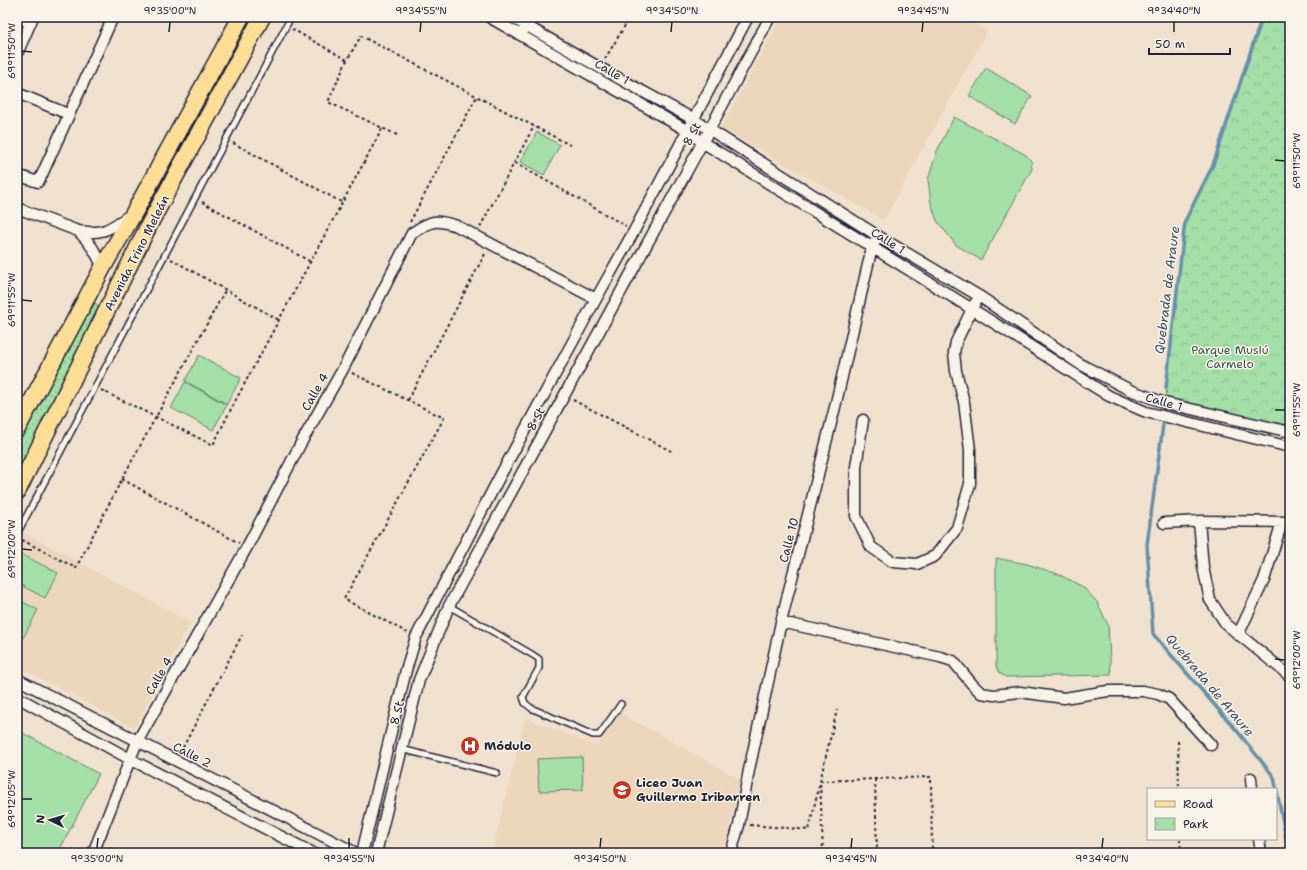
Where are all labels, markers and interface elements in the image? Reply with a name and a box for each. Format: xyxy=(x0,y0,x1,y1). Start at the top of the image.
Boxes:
text: 9°35'00"N xyxy=(144,4,196,17)
text: 9°34'55"N xyxy=(395,4,447,17)
text: 9°34'50"N xyxy=(646,4,698,17)
text: 9°34'45"N xyxy=(897,4,949,17)
text: 9°34'40"N xyxy=(1147,4,1201,17)
text: 69°11'50"W xyxy=(5,23,18,79)
scale bar xyxy=(1149,30,1230,56)
text: 50 m xyxy=(1155,36,1185,52)
street label: Calle 1 xyxy=(592,56,632,88)
street label: 8 St xyxy=(679,119,705,149)
text: 69°11'50"W xyxy=(1290,133,1303,189)
street label: Avenida Trino Meleán xyxy=(101,192,173,314)
street label: Calle 1 xyxy=(868,224,908,258)
water label: Quebrada de Araure xyxy=(1151,225,1183,355)
text: 69°11'55"W xyxy=(5,272,18,327)
park label: Parque Musiú Carmelo xyxy=(1191,342,1269,372)
street label: Calle 4 xyxy=(298,370,332,414)
text: 69°11'55"W xyxy=(1290,382,1303,437)
street label: Calle 1 xyxy=(1144,389,1184,415)
street label: 8 St xyxy=(523,404,549,434)
street label: Calle 10 xyxy=(776,516,802,564)
text: 69°12'00"W xyxy=(5,519,18,579)
water label: Quebrada de Araure xyxy=(1162,630,1258,740)
text: 69°12'00"W xyxy=(1290,630,1303,690)
street label: Calle 4 xyxy=(142,654,176,698)
street label: 8 St xyxy=(386,699,408,727)
hospital icon: Módulo xyxy=(459,735,481,757)
place label: Módulo xyxy=(484,738,532,754)
street label: Calle 2 xyxy=(170,739,214,771)
text: 69°12'05"W xyxy=(5,770,18,828)
place label: Liceo Juan Guillermo Iribarren xyxy=(636,775,760,805)
school or university icon: Liceo Juan Guillermo Iribarren xyxy=(611,779,633,801)
legend xyxy=(1147,788,1277,840)
text: Road xyxy=(1183,796,1214,812)
north arrow xyxy=(30,800,70,840)
text: N xyxy=(33,814,48,824)
text: Park xyxy=(1183,816,1209,832)
text: 9°35'00"N xyxy=(71,852,123,865)
text: 9°34'55"N xyxy=(323,852,375,865)
text: 9°34'50"N xyxy=(574,852,626,865)
text: 9°34'45"N xyxy=(825,852,877,865)
text: 9°34'40"N xyxy=(1075,852,1129,865)

